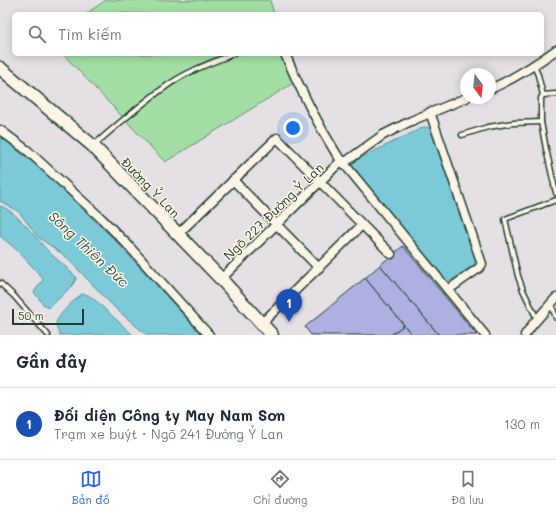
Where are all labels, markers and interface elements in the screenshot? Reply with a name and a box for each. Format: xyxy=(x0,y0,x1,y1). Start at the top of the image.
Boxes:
search box xyxy=(12,12,544,56)
icon: search xyxy=(26,23,48,45)
text: Tìm kiếm xyxy=(58,24,122,44)
north arrow xyxy=(460,68,496,104)
your location xyxy=(283,118,303,138)
street label: Đường Ỷ Lan xyxy=(118,153,184,221)
street label: Ngõ 227 Đường Ỷ Lan xyxy=(219,159,327,263)
water label: Sông Thiên Đức xyxy=(45,207,133,291)
pin: 1 xyxy=(276,289,302,322)
scale bar xyxy=(12,307,84,326)
text: 50 m xyxy=(18,308,44,323)
text: Gần đây xyxy=(16,350,87,372)
text: Đối diện Công ty May Nam Sơn xyxy=(54,405,285,425)
text: 1 xyxy=(26,415,32,432)
text: 130 m xyxy=(504,415,540,432)
text: Trạm xe buýt · Ngõ 241 Đường Ỷ Lan xyxy=(54,425,283,442)
tab: Bản đồ xyxy=(72,468,110,507)
tab: Chỉ đường xyxy=(253,468,307,507)
tab: Đã lưu xyxy=(451,468,484,507)

